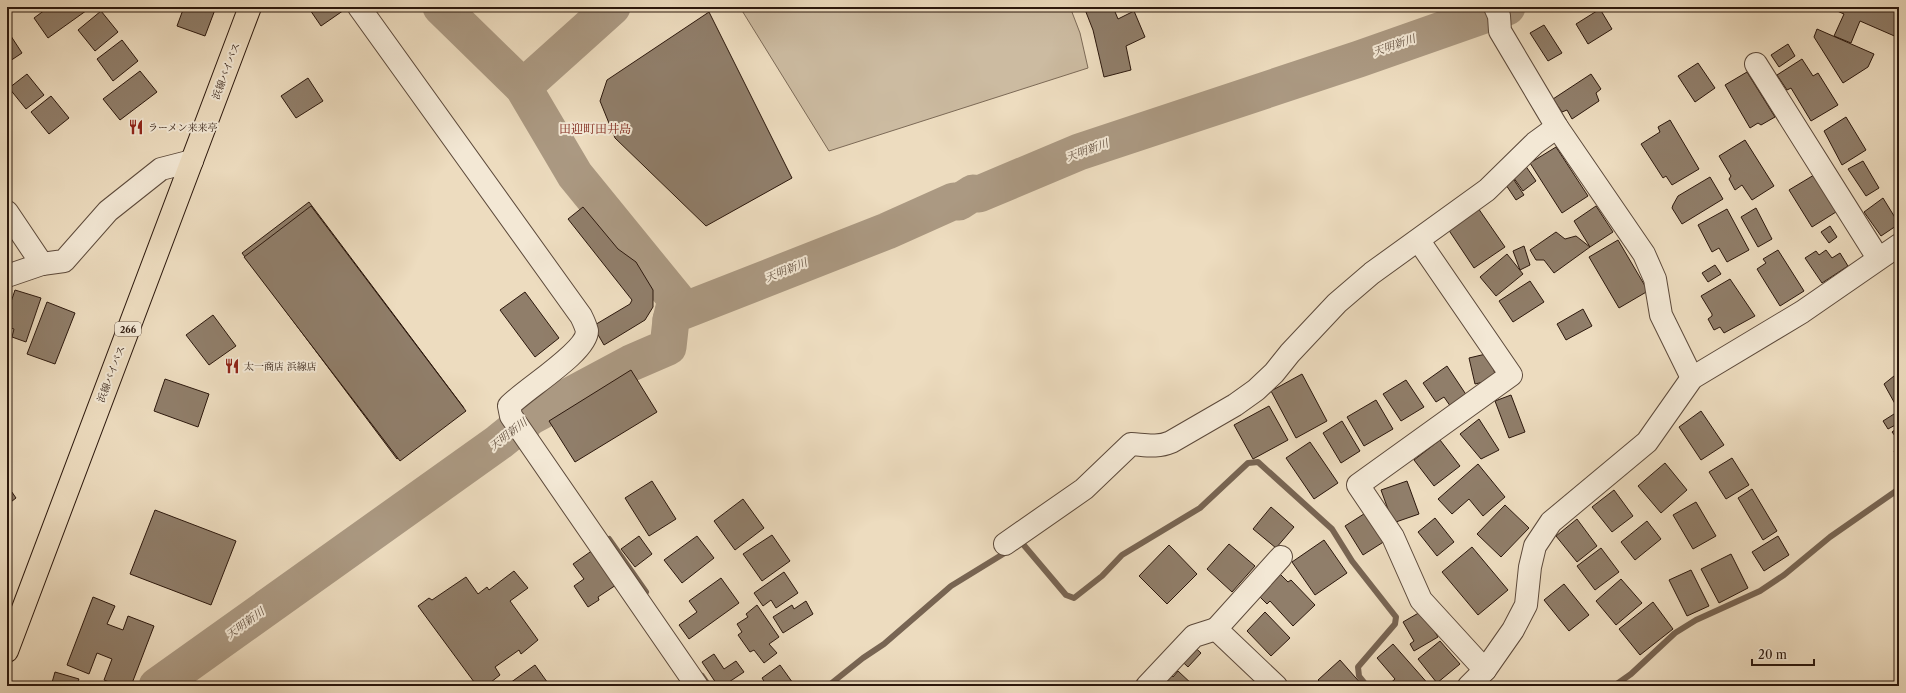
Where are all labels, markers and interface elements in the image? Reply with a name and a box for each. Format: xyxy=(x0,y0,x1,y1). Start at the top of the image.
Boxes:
water label: 天明新川 xyxy=(1371,31,1418,59)
street label: 浜線バイパス xyxy=(209,41,243,101)
restaurant icon: ラーメン来来亭 xyxy=(127,118,145,136)
place label: ラーメン来来亭 xyxy=(148,121,218,134)
district label: 田迎町田井島 xyxy=(559,121,631,136)
water label: 天明新川 xyxy=(1064,136,1111,164)
water label: 天明新川 xyxy=(763,255,810,285)
road number: 266 xyxy=(115,322,141,336)
street label: 浜線バイパス xyxy=(94,344,128,404)
restaurant icon: 太一商店 浜線店 xyxy=(223,357,241,375)
place label: 太一商店 浜線店 xyxy=(244,360,317,373)
water label: 天明新川 xyxy=(486,414,530,453)
water label: 天明新川 xyxy=(223,604,268,642)
scale bar xyxy=(1752,641,1814,667)
text: 20 m xyxy=(1758,647,1787,662)

